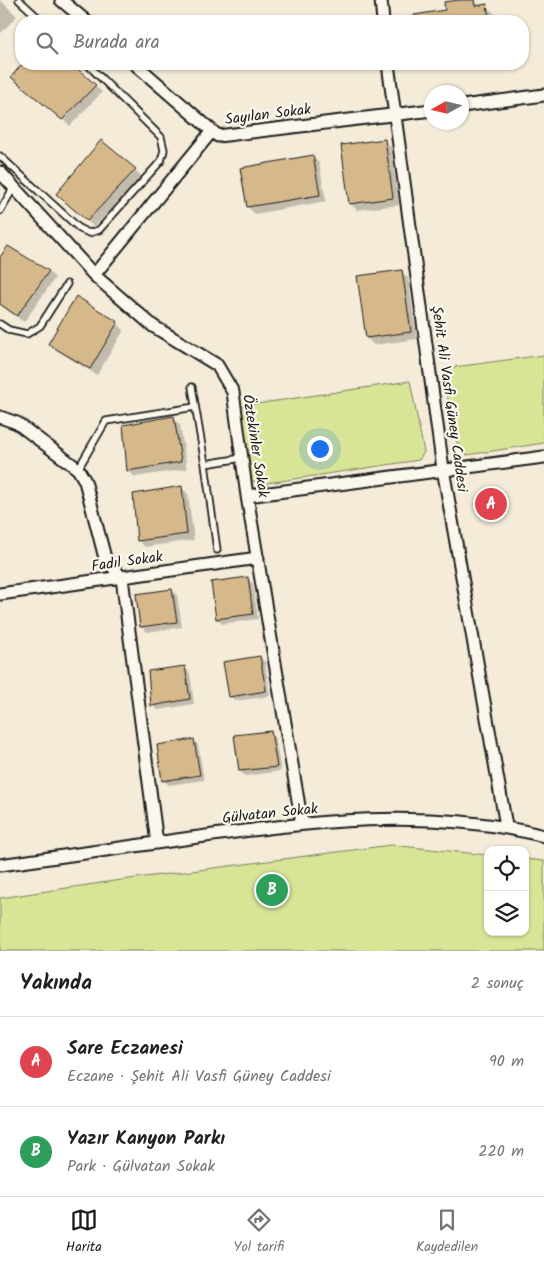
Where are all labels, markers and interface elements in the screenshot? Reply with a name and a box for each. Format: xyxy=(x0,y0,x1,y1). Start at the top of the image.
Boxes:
search box xyxy=(15,15,529,70)
text: Burada ara xyxy=(73,28,160,58)
icon: search xyxy=(33,29,61,57)
north arrow xyxy=(424,85,469,130)
street label: Sayılan Sokak xyxy=(224,98,313,132)
street label: Şehit Ali Vasfi Güney Caddesi xyxy=(424,304,474,495)
street label: Öztekinler Sokak xyxy=(235,393,275,500)
your location xyxy=(307,436,333,462)
pin: A xyxy=(475,485,507,523)
street label: Fadıl Sokak xyxy=(90,545,165,579)
street label: Gülvatan Sokak xyxy=(221,797,320,831)
map controls xyxy=(484,846,529,936)
button: locate xyxy=(484,846,529,891)
pin: B xyxy=(256,871,288,909)
button: layers xyxy=(484,891,529,936)
text: Yakında xyxy=(20,967,92,1000)
text: 2 sonuç xyxy=(471,971,524,996)
text: Sare Eczanesi xyxy=(67,1034,183,1064)
text: A xyxy=(31,1049,41,1074)
text: 90 m xyxy=(489,1049,524,1074)
text: Eczane · Şehit Ali Vasfi Güney Caddesi xyxy=(67,1064,331,1089)
text: Yazır Kanyon Parkı xyxy=(67,1124,225,1154)
text: B xyxy=(31,1139,41,1164)
text: 220 m xyxy=(478,1139,524,1164)
text: Park · Gülvatan Sokak xyxy=(67,1154,215,1179)
tab: Harita xyxy=(66,1206,102,1258)
tab: Yol tarifi xyxy=(233,1206,284,1258)
tab: Kaydedilen xyxy=(416,1206,478,1258)

